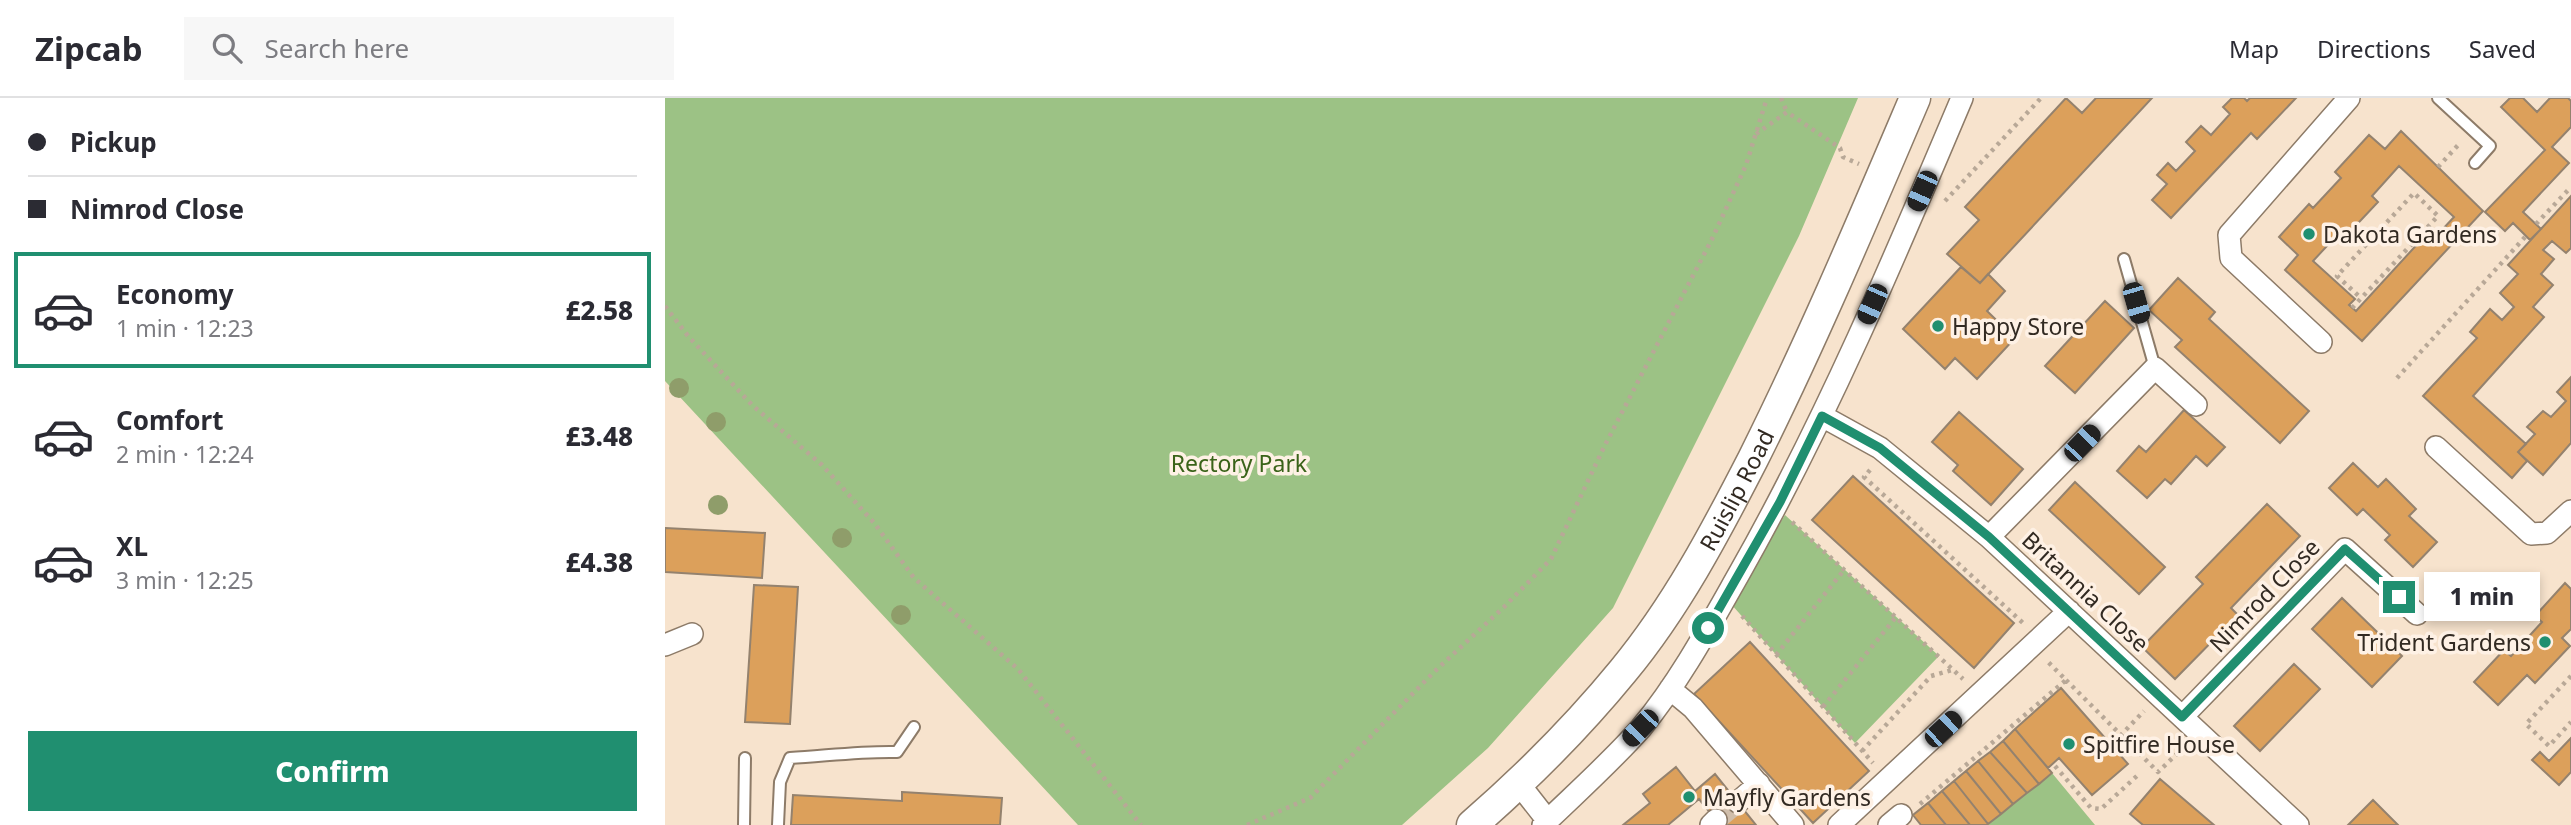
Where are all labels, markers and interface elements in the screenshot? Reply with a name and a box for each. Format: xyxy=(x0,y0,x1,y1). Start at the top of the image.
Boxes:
search box xyxy=(184,17,674,80)
text: Zipcab xyxy=(35,26,142,71)
icon: search xyxy=(208,29,246,67)
text: Search here xyxy=(264,30,409,66)
text: Map xyxy=(2229,32,2279,65)
text: Directions xyxy=(2317,32,2431,65)
text: Saved xyxy=(2469,32,2536,65)
text: Pickup xyxy=(70,124,157,160)
car xyxy=(1904,168,1941,214)
text: Nimrod Close xyxy=(70,191,244,227)
place label: Dakota Gardens xyxy=(2323,218,2497,250)
marker: Dakota Gardens xyxy=(2301,226,2317,242)
text: Economy xyxy=(116,276,234,312)
icon: car xyxy=(32,279,95,342)
car xyxy=(2121,280,2152,326)
car xyxy=(1854,281,1891,327)
text: £2.58 xyxy=(565,292,633,328)
place label: Happy Store xyxy=(1952,310,2084,342)
text: 1 min · 12:23 xyxy=(116,312,254,344)
marker: Happy Store xyxy=(1930,318,1946,334)
text: Comfort xyxy=(116,402,224,438)
icon: car xyxy=(32,405,95,468)
text: £3.48 xyxy=(565,418,633,454)
car xyxy=(2060,421,2105,465)
street label: Ruislip Road xyxy=(1691,424,1781,556)
text: 2 min · 12:24 xyxy=(116,438,254,470)
park label: Rectory Park xyxy=(1171,447,1308,479)
street label: Britannia Close xyxy=(2015,524,2157,658)
text: XL xyxy=(116,528,148,564)
icon: car xyxy=(32,531,95,594)
street label: Nimrod Close xyxy=(2202,531,2326,659)
text: £4.38 xyxy=(565,544,633,580)
text: 3 min · 12:25 xyxy=(116,564,254,596)
callout: 1 min xyxy=(2423,573,2539,622)
text: 1 min xyxy=(2450,580,2514,612)
route end xyxy=(2383,581,2415,613)
route start xyxy=(1692,612,1724,644)
place label: Trident Gardens xyxy=(2357,626,2531,658)
marker: Trident Gardens xyxy=(2537,634,2553,650)
car xyxy=(1618,706,1663,750)
car xyxy=(1921,707,1966,751)
place label: Spitfire House xyxy=(2083,728,2235,760)
button: Confirm xyxy=(28,731,637,811)
marker: Spitfire House xyxy=(2061,736,2077,752)
place label: Mayfly Gardens xyxy=(1703,781,1871,813)
marker: Mayfly Gardens xyxy=(1681,789,1697,805)

